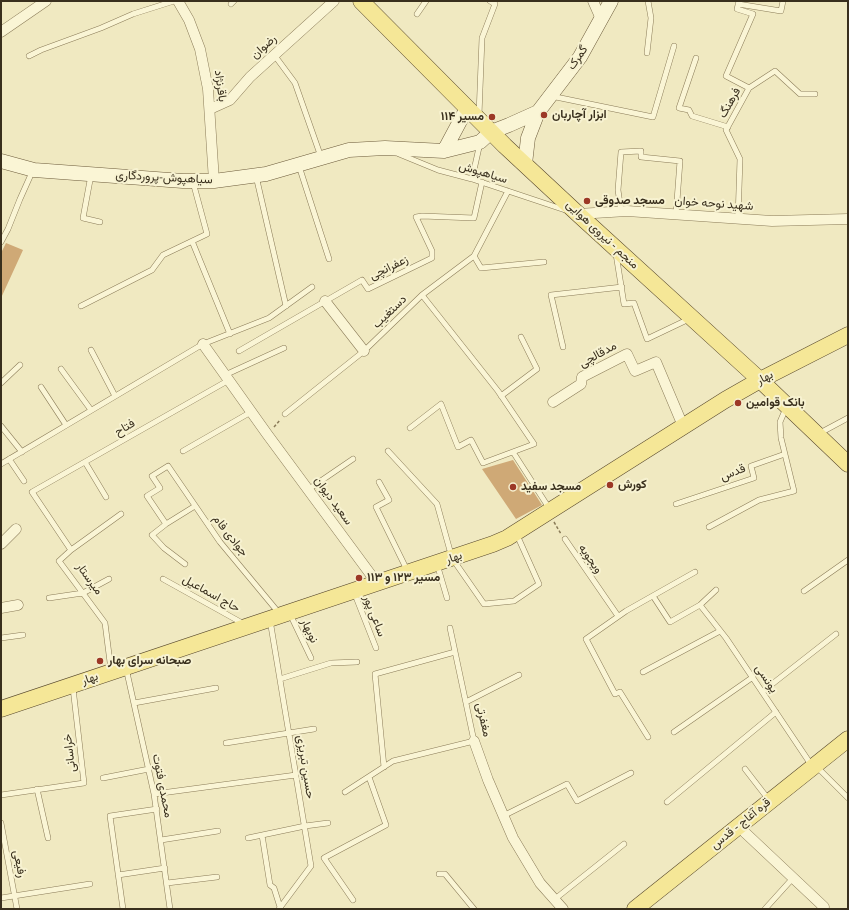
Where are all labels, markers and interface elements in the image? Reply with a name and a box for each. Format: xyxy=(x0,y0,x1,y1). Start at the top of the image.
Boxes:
street label: رضوان xyxy=(248,32,280,62)
street label: گمرک xyxy=(565,43,591,73)
street label: باقرنژاد xyxy=(211,69,229,103)
street label: فرهنگ xyxy=(716,85,744,121)
place label: ابزار آچاربان xyxy=(552,108,607,122)
place label: مسیر ۱۱۴ xyxy=(441,110,484,124)
marker: ابزار آچاربان xyxy=(539,110,549,120)
marker: مسیر ۱۱۴ xyxy=(487,112,497,122)
street label: سیاهپوش xyxy=(457,159,509,187)
street label: سیاهپوش-پروردگاری xyxy=(115,168,213,188)
place label: مسجد صدوقی xyxy=(595,194,665,208)
street label: شهید نوحه خوان xyxy=(674,194,754,214)
marker: مسجد صدوقی xyxy=(582,196,592,206)
street label: منجم - نیروی هوایی xyxy=(563,198,641,272)
street label: زعفرانچی xyxy=(367,252,411,284)
street label: دستغیب xyxy=(370,292,410,332)
street label: مدقالچی xyxy=(577,339,619,371)
street label: بهار xyxy=(754,368,776,388)
place label: بانک قوامین xyxy=(746,396,805,410)
marker: بانک قوامین xyxy=(733,398,743,408)
street label: فتاح xyxy=(112,416,138,440)
street label: قدس xyxy=(718,461,748,485)
street label: سعید دیوان xyxy=(311,474,355,528)
place label: کورش xyxy=(618,478,647,492)
place label: مسجد سفید xyxy=(521,480,581,494)
marker: کورش xyxy=(605,480,615,490)
marker: مسجد سفید xyxy=(508,482,518,492)
street label: جوادی فام xyxy=(209,512,251,560)
street label: ویجویه xyxy=(575,542,605,576)
street label: بهار xyxy=(444,548,464,568)
street label: میرستار xyxy=(73,560,105,598)
place label: مسیر ۱۲۳ و ۱۱۳ xyxy=(367,571,440,585)
street label: حاج اسماعیل xyxy=(180,572,242,616)
marker: مسیر ۱۲۳ و ۱۱۳ xyxy=(354,573,364,583)
street label: ساعی پور xyxy=(360,593,388,639)
street label: نوبهار xyxy=(297,616,321,646)
place label: صبحانه سرای بهار xyxy=(108,654,191,668)
marker: صبحانه سرای بهار xyxy=(95,656,105,666)
street label: یونسی xyxy=(751,662,781,696)
street label: بهار xyxy=(80,669,100,689)
street label: مغفرتی xyxy=(472,702,494,738)
street label: خراسانی xyxy=(61,733,79,773)
street label: حسین تبریزی xyxy=(293,734,317,800)
street label: محمدی فتوت xyxy=(149,753,175,819)
street label: قره آغاج - قدس xyxy=(708,795,774,853)
street label: رفیعی xyxy=(9,849,29,879)

